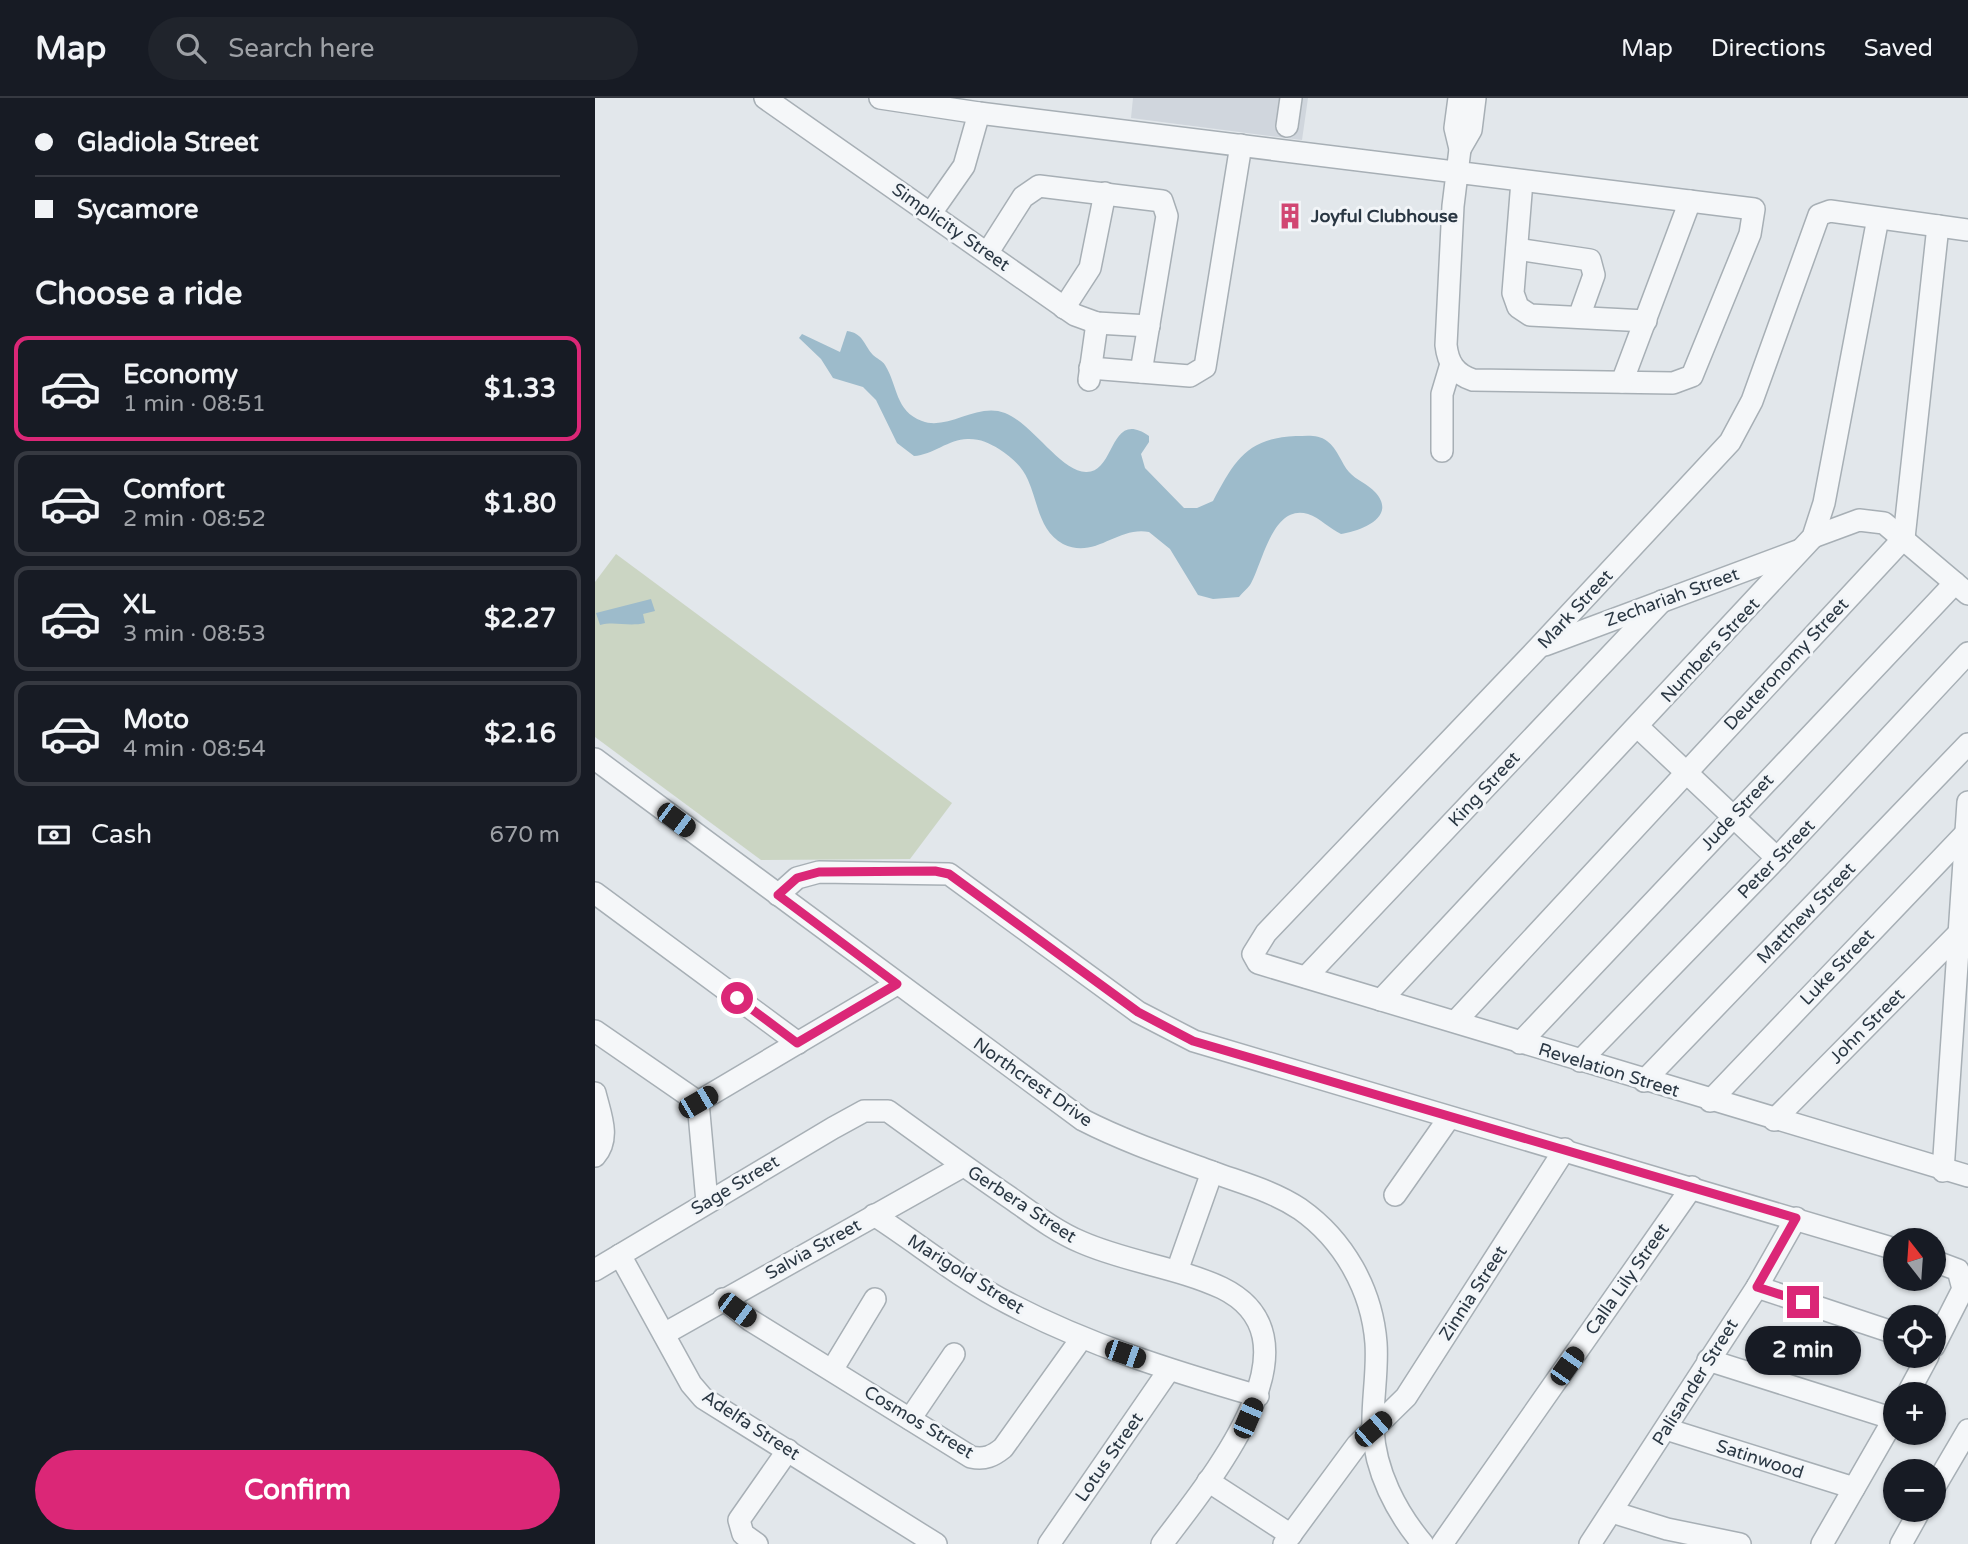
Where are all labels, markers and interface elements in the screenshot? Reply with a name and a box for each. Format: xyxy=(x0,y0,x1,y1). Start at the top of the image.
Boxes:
search box xyxy=(148,17,638,80)
text: Map xyxy=(35,29,106,68)
icon: search xyxy=(172,29,210,67)
text: Search here xyxy=(228,33,374,64)
text: Map xyxy=(1621,34,1673,63)
text: Directions xyxy=(1711,34,1826,63)
text: Saved xyxy=(1864,34,1933,63)
text: Gladiola Street xyxy=(77,127,259,158)
street label: Simplicity Street xyxy=(888,178,1014,276)
text: Sycamore xyxy=(77,194,198,225)
building icon: Joyful Clubhouse xyxy=(1275,201,1305,231)
place label: Joyful Clubhouse xyxy=(1310,205,1458,227)
text: Choose a ride xyxy=(35,275,242,313)
icon: car xyxy=(39,357,102,420)
text: Economy xyxy=(123,359,238,390)
text: $1.33 xyxy=(484,373,556,404)
text: 1 min · 08:51 xyxy=(123,390,266,418)
icon: car xyxy=(39,472,102,535)
text: Comfort xyxy=(123,474,225,505)
text: $1.80 xyxy=(484,488,556,519)
text: 2 min · 08:52 xyxy=(123,505,266,533)
street label: Zechariah Street xyxy=(1602,563,1742,631)
street label: Mark Street xyxy=(1533,565,1617,653)
icon: car xyxy=(39,587,102,650)
text: XL xyxy=(123,589,155,620)
street label: Numbers Street xyxy=(1656,593,1764,707)
street label: Deuteronomy Street xyxy=(1719,593,1853,735)
text: $2.27 xyxy=(484,603,556,634)
text: 3 min · 08:53 xyxy=(123,620,266,648)
icon: car xyxy=(39,702,102,765)
text: Moto xyxy=(123,704,189,735)
text: $2.16 xyxy=(484,718,556,749)
text: 4 min · 08:54 xyxy=(123,735,266,763)
street label: King Street xyxy=(1444,747,1525,831)
street label: Jude Street xyxy=(1696,769,1778,855)
car xyxy=(653,799,700,841)
street label: Peter Street xyxy=(1733,815,1819,903)
icon: cash xyxy=(35,816,73,854)
text: Cash xyxy=(91,819,152,850)
text: 670 m xyxy=(490,821,560,849)
street label: Matthew Street xyxy=(1752,858,1860,968)
street label: Luke Street xyxy=(1795,924,1879,1010)
route start xyxy=(721,982,753,1014)
street label: John Street xyxy=(1825,984,1909,1068)
street label: Northcrest Drive xyxy=(969,1033,1097,1131)
street label: Revelation Street xyxy=(1536,1038,1682,1102)
car xyxy=(675,1082,722,1122)
street label: Sage Street xyxy=(687,1150,783,1220)
street label: Gerbera Street xyxy=(963,1161,1081,1247)
street label: Salvia Street xyxy=(761,1214,865,1284)
street label: Calla Lily Street xyxy=(1580,1219,1674,1339)
north arrow xyxy=(1883,1228,1946,1292)
map controls xyxy=(1883,1228,1946,1522)
street label: Marigold Street xyxy=(904,1229,1028,1319)
street label: Zinnia Street xyxy=(1434,1241,1512,1345)
route end xyxy=(1787,1286,1819,1318)
car xyxy=(714,1289,761,1331)
button: locate xyxy=(1883,1305,1946,1368)
street label: Palisander Street xyxy=(1647,1315,1743,1449)
callout: 2 min xyxy=(1745,1326,1861,1376)
text: 2 min xyxy=(1772,1336,1834,1364)
car xyxy=(1102,1337,1149,1371)
car xyxy=(1547,1343,1588,1389)
street label: Cosmos Street xyxy=(860,1381,978,1463)
button: + xyxy=(1883,1382,1946,1445)
street label: Adelfa Street xyxy=(698,1385,804,1465)
car xyxy=(1231,1395,1266,1441)
car xyxy=(1351,1407,1396,1451)
street label: Lotus Street xyxy=(1070,1408,1148,1506)
street label: Satinwood xyxy=(1714,1435,1806,1483)
button: Confirm xyxy=(35,1450,560,1530)
button: − xyxy=(1883,1459,1946,1522)

